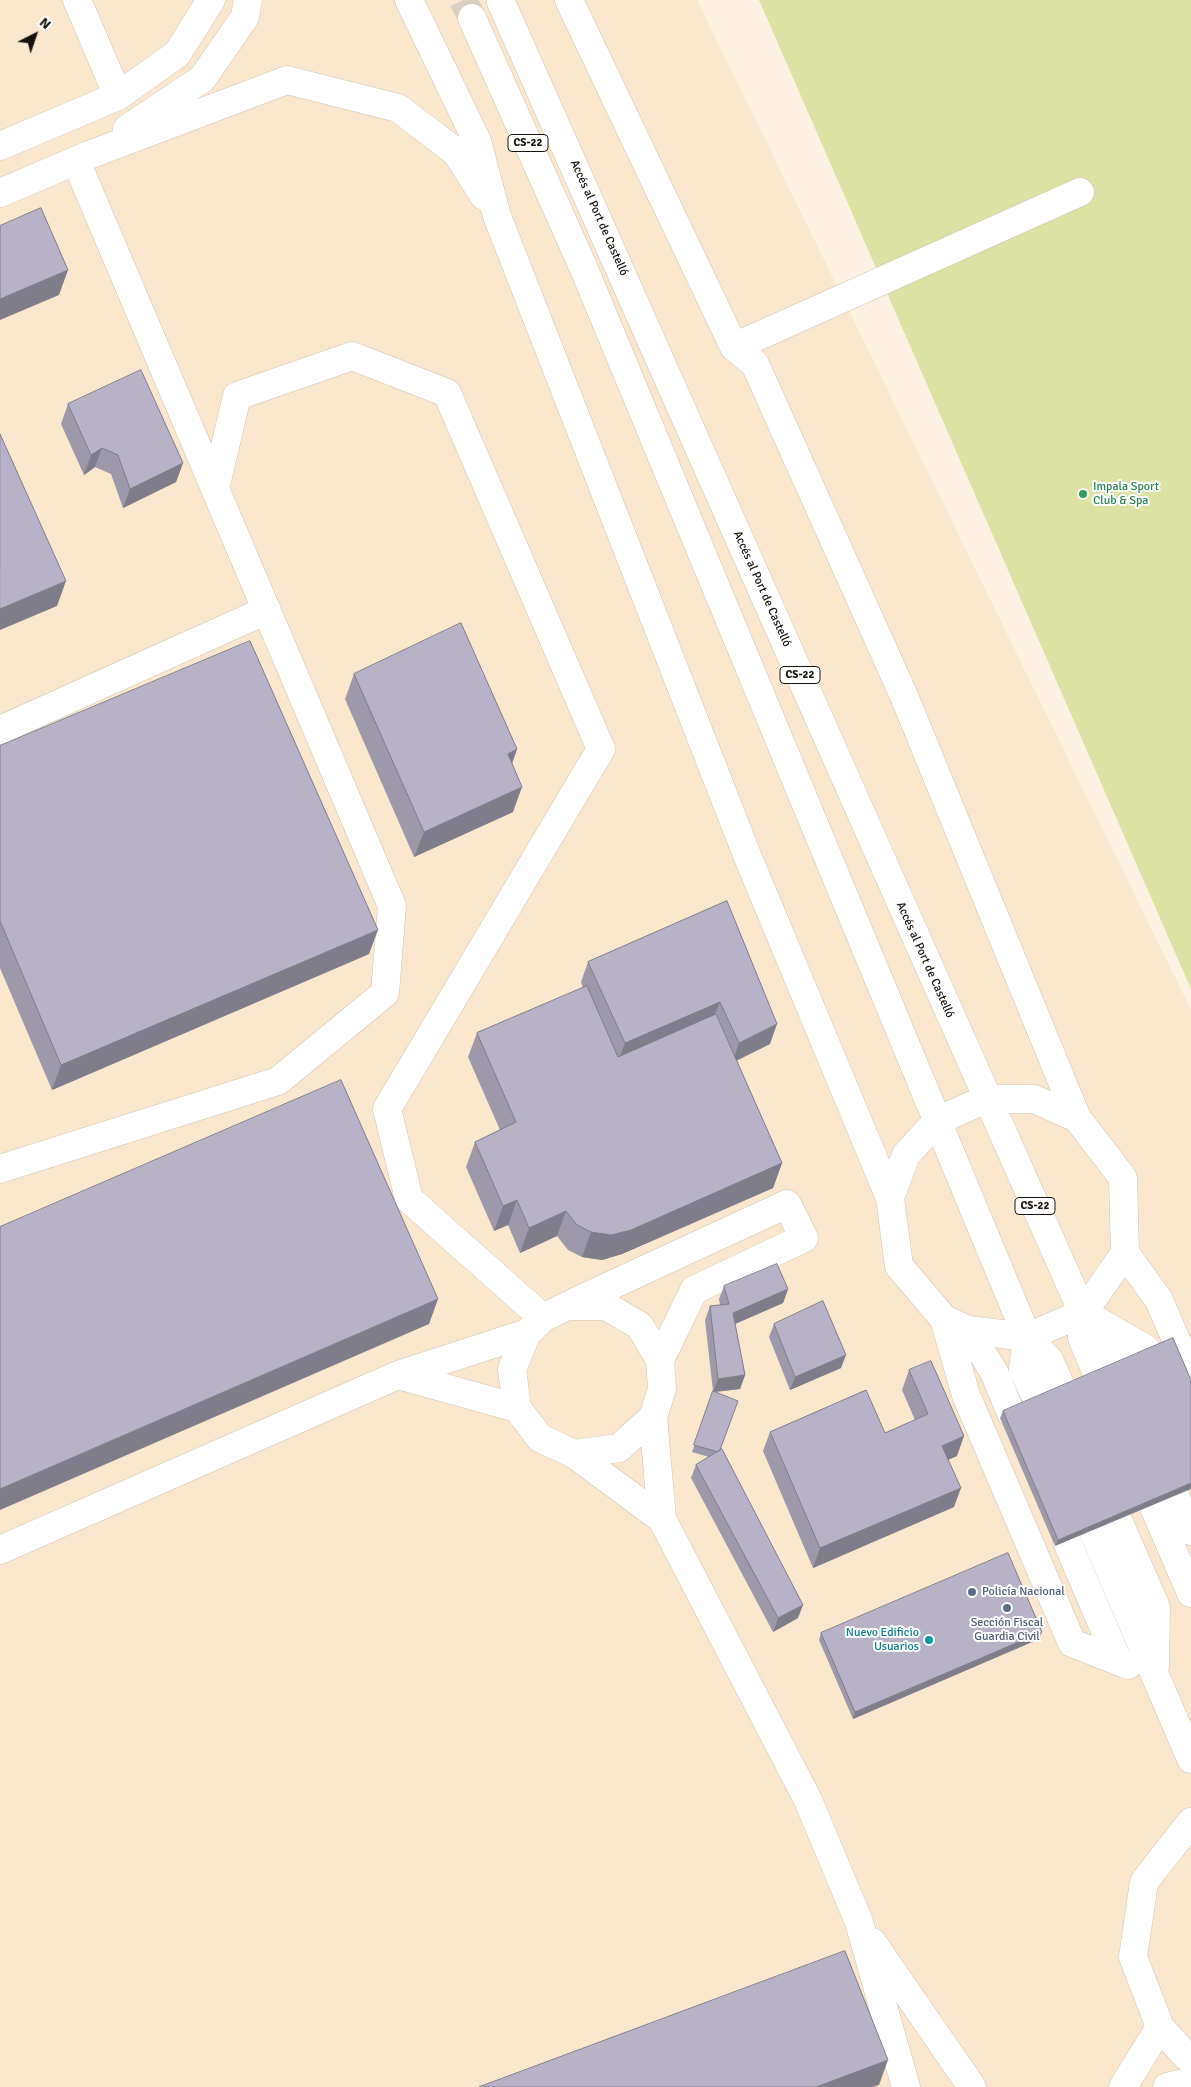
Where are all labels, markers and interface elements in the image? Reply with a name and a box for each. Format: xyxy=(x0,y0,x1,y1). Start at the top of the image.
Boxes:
north arrow xyxy=(10,10,60,60)
text: N xyxy=(36,14,54,33)
road number: CS-22 xyxy=(508,134,548,152)
street label: Accés al Port de Castelló xyxy=(567,158,631,278)
place label: Impala Sport Club & Spa xyxy=(1093,480,1159,508)
marker: Impala Sport Club & Spa xyxy=(1077,488,1089,500)
street label: Accés al Port de Castelló xyxy=(730,529,794,649)
road number: CS-22 xyxy=(780,666,820,684)
street label: Accés al Port de Castelló xyxy=(893,900,957,1020)
road number: CS-22 xyxy=(1015,1198,1055,1214)
place label: Policía Nacional xyxy=(982,1585,1065,1599)
marker: Policía Nacional xyxy=(966,1586,978,1598)
marker: Sección Fiscal Guardia Civil xyxy=(1001,1602,1013,1614)
place label: Sección Fiscal Guardia Civil xyxy=(971,1616,1043,1644)
place label: Nuevo Edificio Usuarios xyxy=(846,1626,919,1654)
marker: Nuevo Edificio Usuarios xyxy=(923,1634,935,1646)

